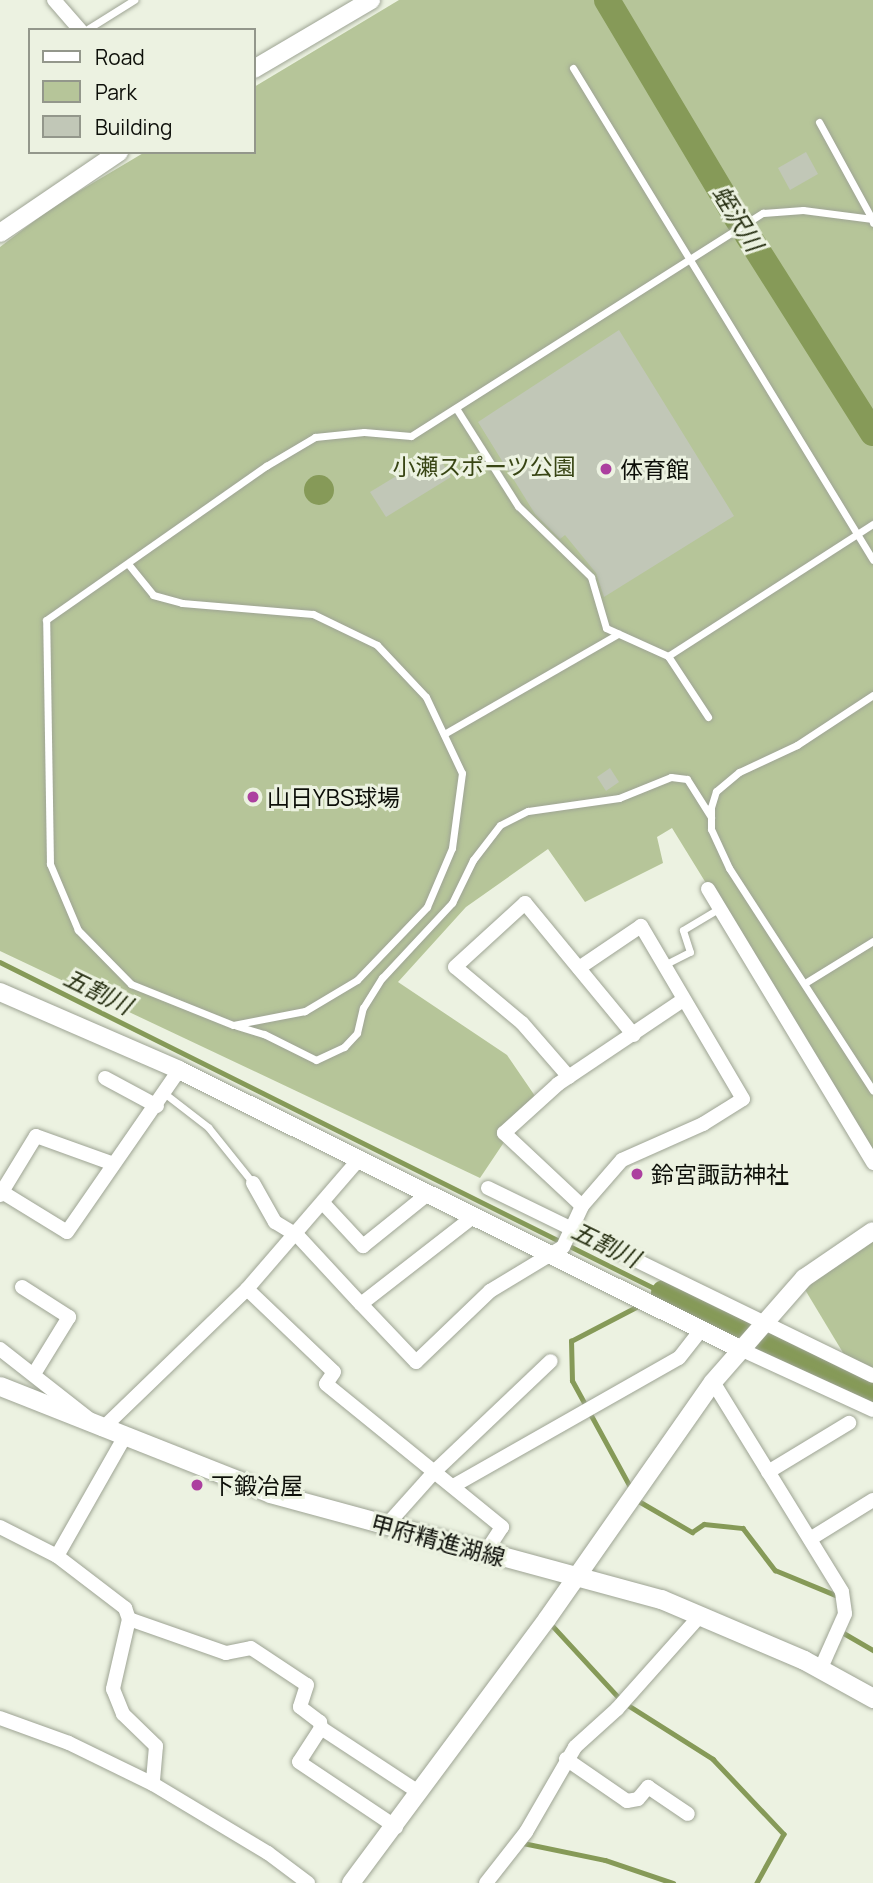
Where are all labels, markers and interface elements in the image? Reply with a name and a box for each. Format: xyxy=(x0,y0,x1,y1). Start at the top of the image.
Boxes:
legend xyxy=(28,28,256,154)
text: Road xyxy=(95,43,145,71)
text: Park xyxy=(95,78,137,106)
text: Building xyxy=(95,113,172,141)
water label: 蛭沢川 xyxy=(707,180,769,256)
park label: 小瀬スポーツ公園 xyxy=(392,452,576,480)
place label: 体育館 xyxy=(620,455,689,483)
marker: 体育館 xyxy=(598,461,614,477)
place label: 山日YBS球場 xyxy=(267,783,400,811)
marker: 山日YBS球場 xyxy=(245,789,261,805)
water label: 五割川 xyxy=(59,962,137,1020)
place label: 鈴宮諏訪神社 xyxy=(651,1160,789,1188)
marker: 鈴宮諏訪神社 xyxy=(629,1166,645,1182)
water label: 五割川 xyxy=(567,1215,645,1273)
place label: 下鍛冶屋 xyxy=(211,1471,303,1499)
marker: 下鍛冶屋 xyxy=(189,1477,205,1493)
street label: 甲府精進湖線 xyxy=(368,1509,508,1571)

